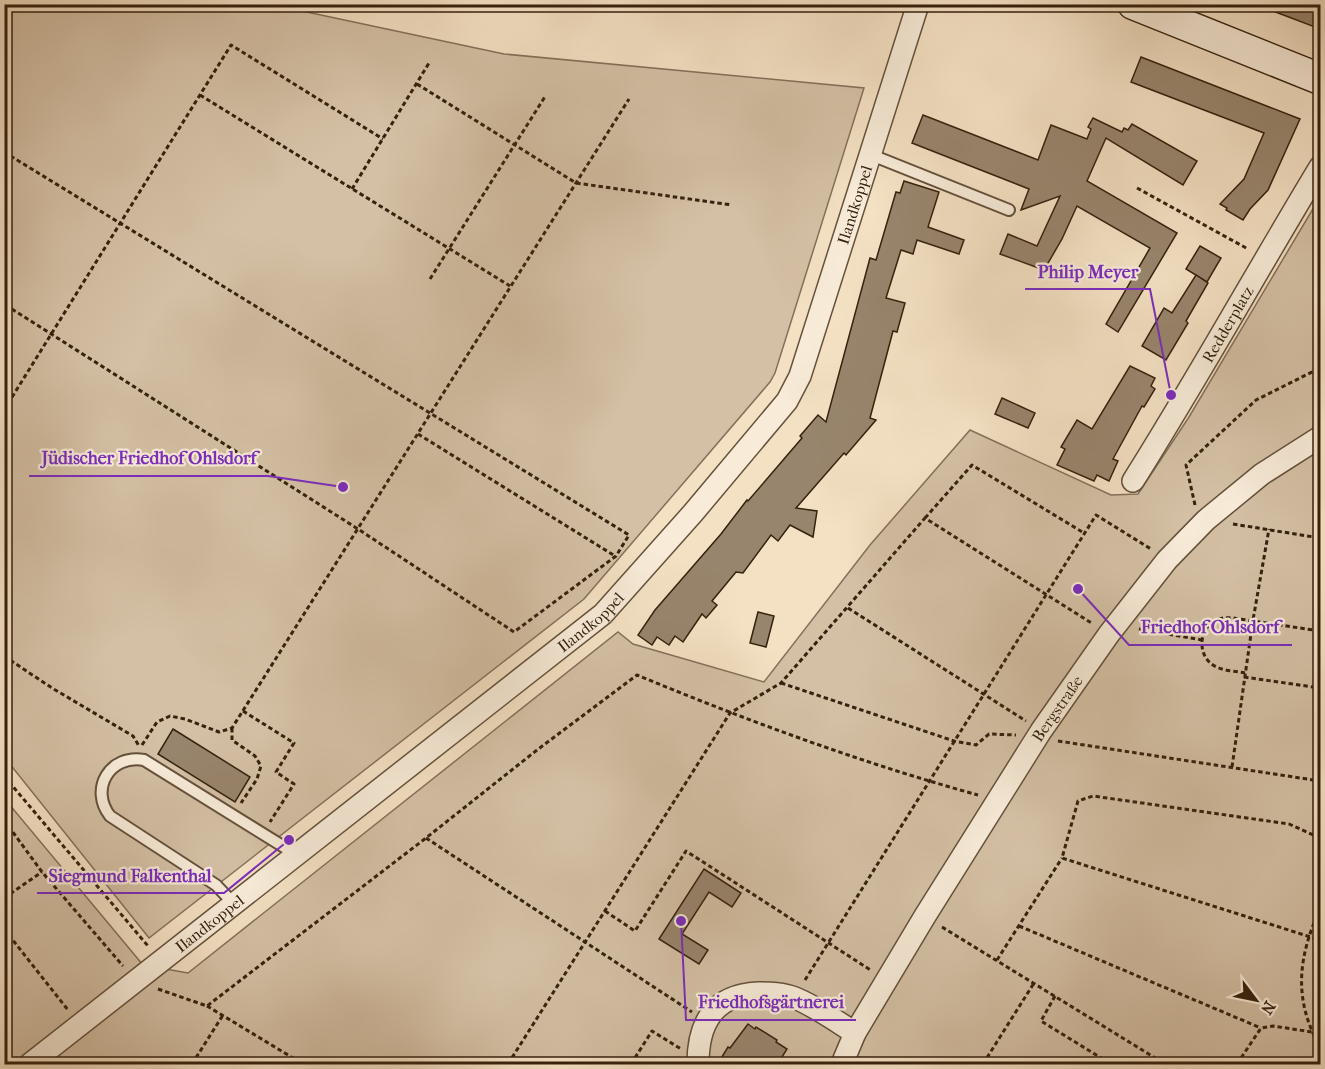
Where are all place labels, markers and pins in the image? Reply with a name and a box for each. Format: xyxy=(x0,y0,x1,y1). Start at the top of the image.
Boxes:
callout: Philip Meyer xyxy=(1025,253,1150,289)
callout: Jüdischer Friedhof Ohlsdorf xyxy=(29,440,268,476)
callout: Friedhof Ohlsdorf xyxy=(1129,609,1292,645)
callout: Siegmund Falkenthal xyxy=(37,857,224,893)
callout: Friedhofsgärtnerei xyxy=(686,984,856,1020)

